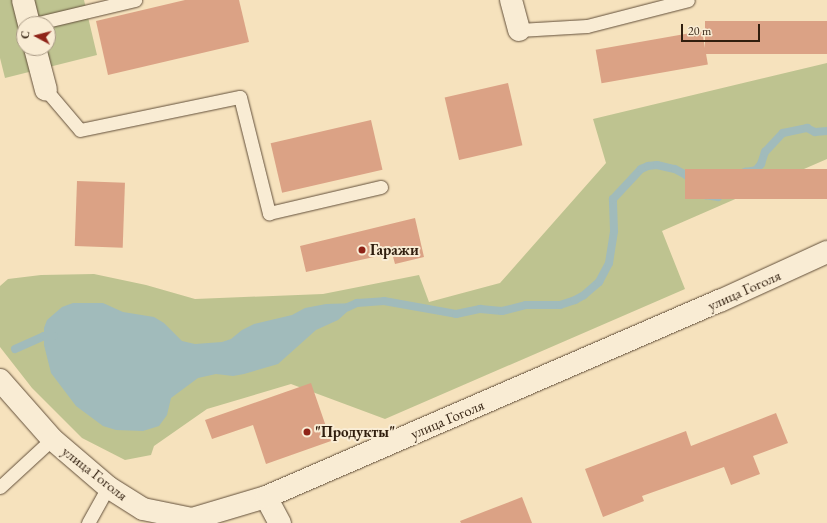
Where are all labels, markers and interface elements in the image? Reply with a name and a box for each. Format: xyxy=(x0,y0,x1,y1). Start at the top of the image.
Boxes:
north arrow xyxy=(16,16,56,56)
scale bar xyxy=(683,16,762,42)
text: 20 m xyxy=(688,23,711,39)
text: С xyxy=(18,30,33,39)
place label: Гаражи xyxy=(370,241,419,259)
marker: Гаражи xyxy=(357,245,367,255)
street label: улица Гоголя xyxy=(705,266,783,314)
street label: улица Гоголя xyxy=(408,395,486,443)
place label: "Продукты" xyxy=(315,423,395,441)
marker: "Продукты" xyxy=(302,427,312,437)
street label: улица Гоголя xyxy=(59,442,131,504)

